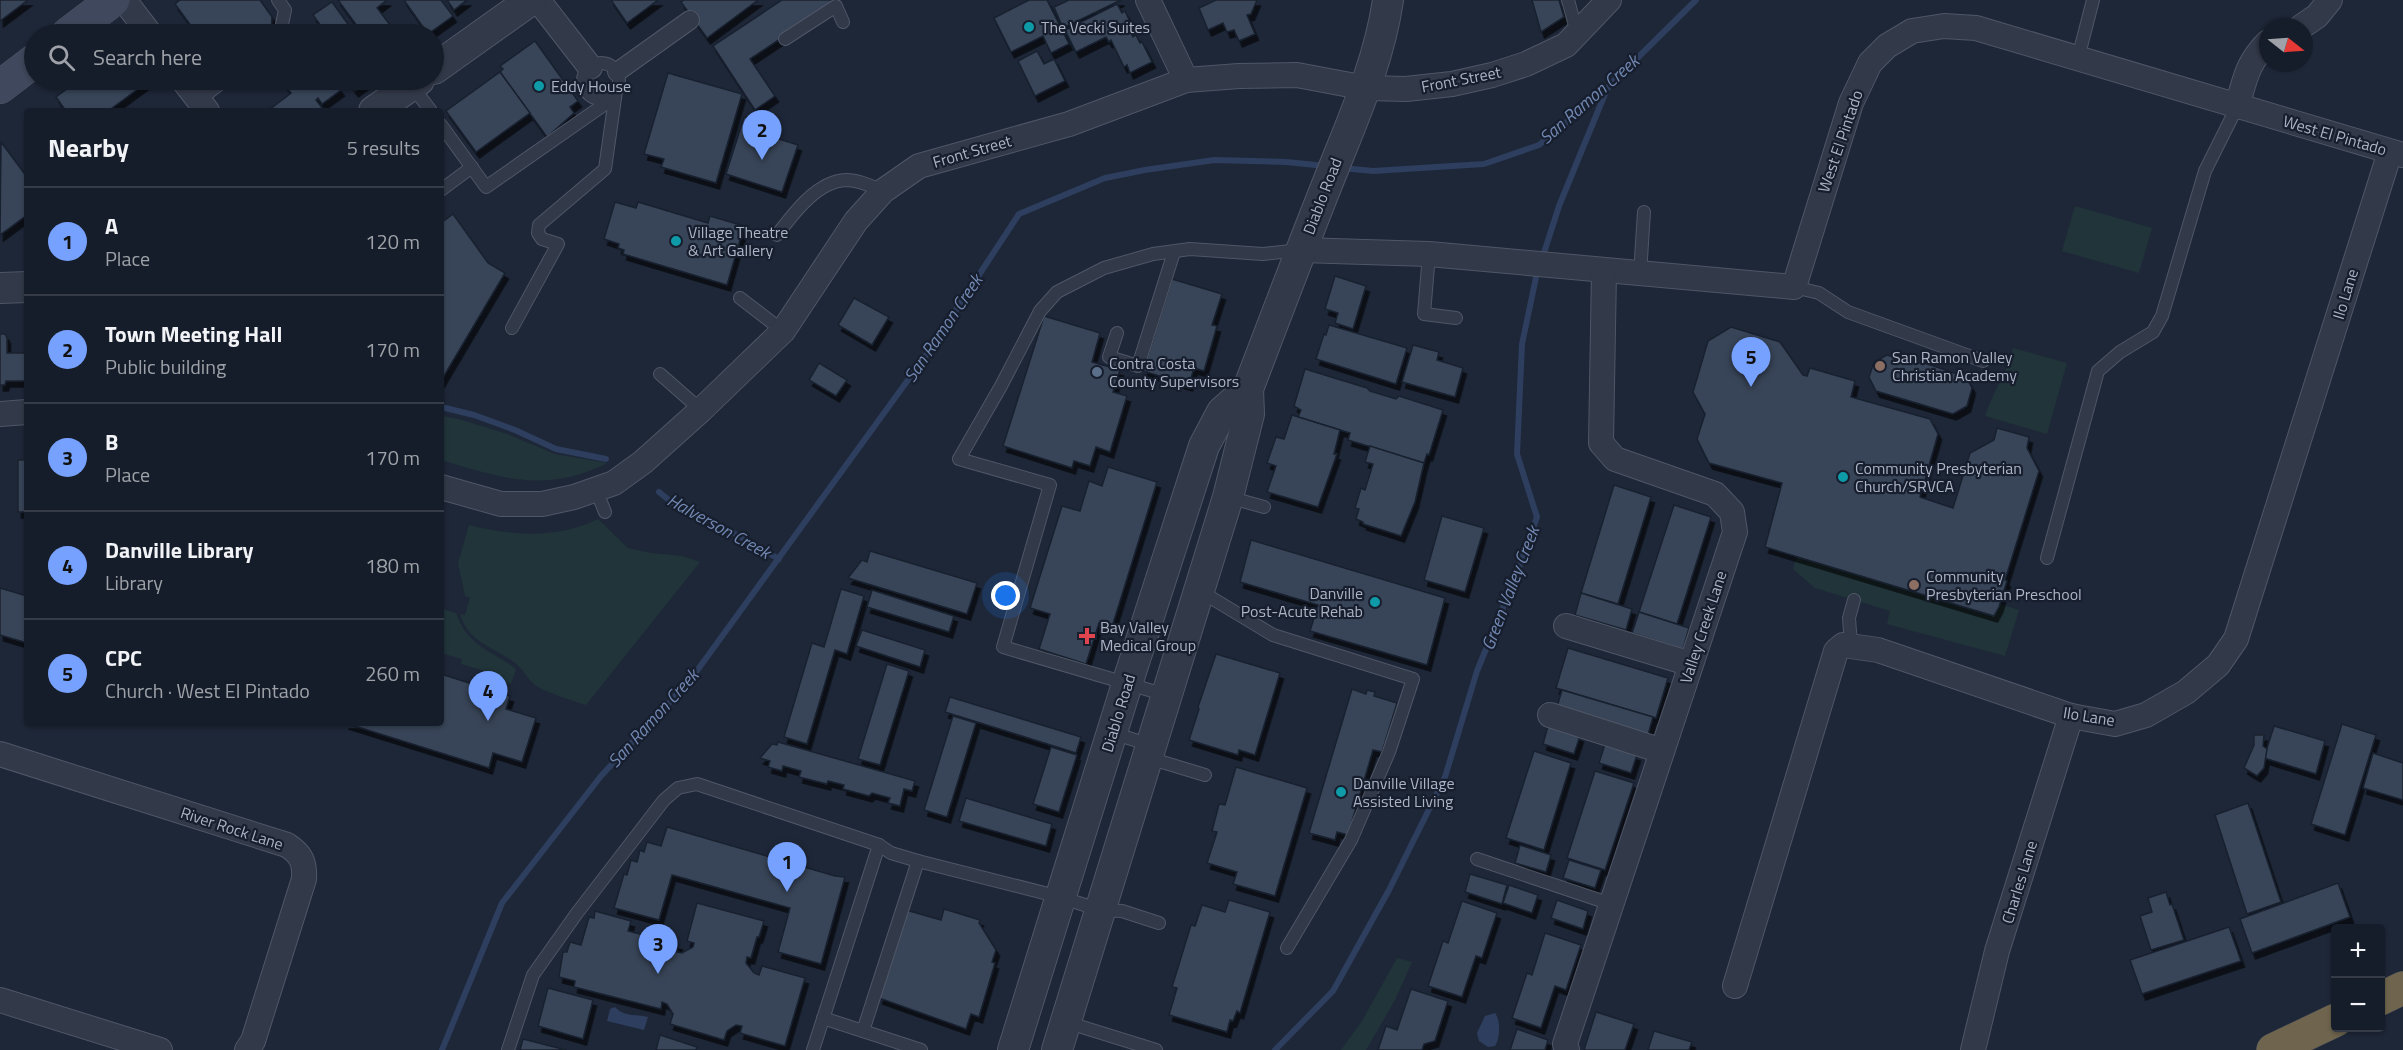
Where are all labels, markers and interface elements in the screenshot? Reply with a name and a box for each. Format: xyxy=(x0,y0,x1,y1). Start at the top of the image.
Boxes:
place label: The Vecki Suites xyxy=(1041,15,1150,39)
north arrow xyxy=(2259,18,2313,72)
marker: The Vecki Suites xyxy=(1022,20,1036,34)
search box xyxy=(24,24,444,90)
text: Search here xyxy=(93,40,202,74)
icon: search xyxy=(45,41,78,74)
water label: San Ramon Creek xyxy=(1533,47,1646,150)
street label: Front Street xyxy=(1419,59,1503,98)
place label: Eddy House xyxy=(551,74,631,98)
marker: Eddy House xyxy=(532,79,546,93)
street label: West El Pintado xyxy=(1811,87,1869,195)
street label: West El Pintado xyxy=(2280,109,2390,161)
pin: 2 xyxy=(742,110,782,160)
text: Nearby xyxy=(48,128,129,167)
street label: Front Street xyxy=(930,128,1015,174)
text: 5 results xyxy=(347,132,420,163)
street label: Diablo Road xyxy=(1296,154,1348,238)
text: A xyxy=(105,209,118,243)
place label: Village Theatre & Art Gallery xyxy=(688,220,788,262)
text: 1 xyxy=(62,226,73,257)
text: 120 m xyxy=(365,226,420,257)
marker: Village Theatre & Art Gallery xyxy=(669,234,683,248)
text: Place xyxy=(105,243,150,274)
street label: Ilo Lane xyxy=(2326,266,2364,322)
water label: San Ramon Creek xyxy=(897,267,990,387)
text: Town Meeting Hall xyxy=(105,317,282,351)
text: 2 xyxy=(62,334,73,365)
text: 170 m xyxy=(365,334,420,365)
pin: 5 xyxy=(1732,338,1770,387)
place label: San Ramon Valley Christian Academy xyxy=(1892,345,2017,387)
text: Public building xyxy=(105,351,226,382)
place label: Contra Costa County Supervisors xyxy=(1109,351,1239,393)
marker: San Ramon Valley Christian Academy xyxy=(1873,359,1887,373)
marker: Contra Costa County Supervisors xyxy=(1090,365,1104,379)
text: B xyxy=(105,425,118,459)
text: 3 xyxy=(62,442,73,473)
text: 170 m xyxy=(365,442,420,473)
place label: Community Presbyterian Church/SRVCA xyxy=(1855,456,2022,498)
text: Place xyxy=(105,459,150,490)
marker: Community Presbyterian Church/SRVCA xyxy=(1836,470,1850,484)
water label: Halverson Creek xyxy=(662,486,777,567)
water label: Green Valley Creek xyxy=(1474,520,1547,654)
text: Danville Library xyxy=(105,533,254,567)
text: 4 xyxy=(62,550,73,581)
text: 180 m xyxy=(365,550,420,581)
place label: Community Presbyterian Preschool xyxy=(1926,564,2082,606)
text: Library xyxy=(105,567,163,598)
street label: Valley Creek Lane xyxy=(1673,568,1733,686)
marker: Community Presbyterian Preschool xyxy=(1907,578,1921,592)
your location xyxy=(991,581,1020,610)
place label: Danville Post-Acute Rehab xyxy=(1241,581,1363,623)
marker: Danville Post-Acute Rehab xyxy=(1368,595,1382,609)
place label: Bay Valley Medical Group xyxy=(1100,615,1196,657)
marker: Bay Valley Medical Group xyxy=(1078,627,1096,645)
text: CPC xyxy=(105,641,142,675)
text: 5 xyxy=(62,658,73,689)
text: 260 m xyxy=(365,658,420,689)
water label: San Ramon Creek xyxy=(601,661,706,773)
street label: Diablo Road xyxy=(1095,671,1141,755)
pin: 4 xyxy=(468,672,508,721)
text: Church · West El Pintado xyxy=(105,675,310,706)
street label: Ilo Lane xyxy=(2061,700,2117,732)
place label: Danville Village Assisted Living xyxy=(1353,771,1455,813)
marker: Danville Village Assisted Living xyxy=(1334,785,1348,799)
street label: River Rock Lane xyxy=(178,800,286,856)
street label: Charles Lane xyxy=(1995,837,2043,927)
pin: 1 xyxy=(768,842,806,892)
pin: 3 xyxy=(638,924,678,974)
map controls xyxy=(2331,924,2385,1032)
button: + xyxy=(2331,924,2385,978)
button: − xyxy=(2331,978,2385,1032)

